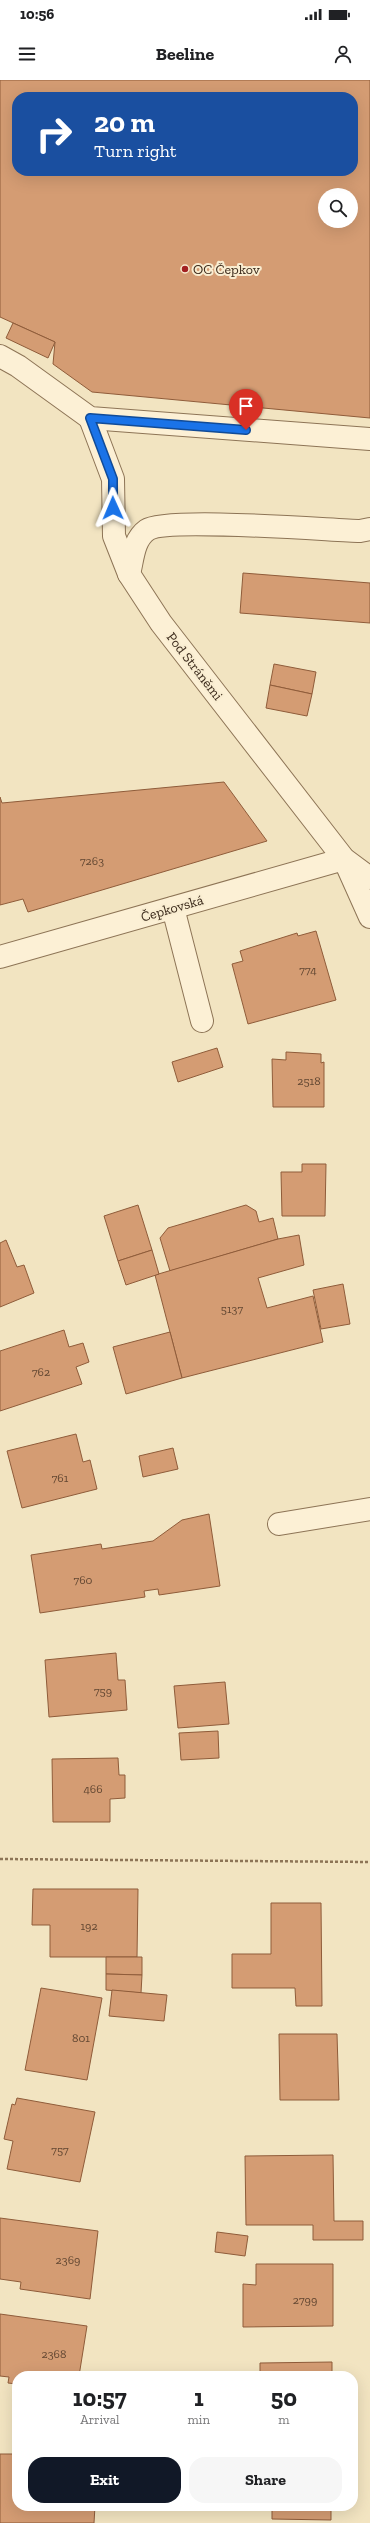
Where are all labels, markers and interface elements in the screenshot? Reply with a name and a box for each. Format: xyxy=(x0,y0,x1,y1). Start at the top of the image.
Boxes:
text: 10:56 xyxy=(20,5,54,23)
icon: menu xyxy=(16,43,38,65)
text: Beeline xyxy=(156,43,214,65)
icon: person xyxy=(332,43,354,65)
text: 20 m xyxy=(94,106,155,139)
icon: right xyxy=(28,108,80,160)
text: Turn right xyxy=(94,140,176,162)
map controls xyxy=(318,188,358,228)
button: search xyxy=(318,188,358,228)
place label: OC Čepkov xyxy=(193,261,260,278)
marker: OC Čepkov xyxy=(180,264,190,274)
pin xyxy=(229,389,263,430)
icon: arrive xyxy=(235,395,257,417)
position arrow xyxy=(92,487,134,529)
street label: Pod Stráněmi xyxy=(163,629,226,704)
house number: 7263 xyxy=(80,854,104,868)
street label: Čepkovská xyxy=(139,891,206,926)
house number: 774 xyxy=(299,963,317,977)
house number: 2518 xyxy=(297,1074,321,1088)
house number: 5137 xyxy=(221,1302,243,1316)
house number: 762 xyxy=(32,1365,50,1379)
house number: 761 xyxy=(52,1471,69,1485)
house number: 760 xyxy=(74,1573,93,1587)
house number: 759 xyxy=(94,1684,112,1698)
house number: 466 xyxy=(83,1782,103,1796)
house number: 192 xyxy=(80,1919,98,1933)
house number: 801 xyxy=(72,2031,90,2045)
house number: 757 xyxy=(51,2143,69,2157)
house number: 2369 xyxy=(56,2253,80,2267)
house number: 2799 xyxy=(293,2293,317,2307)
house number: 2368 xyxy=(42,2347,66,2361)
text: 10:57 xyxy=(73,2383,127,2412)
text: 1 xyxy=(194,2383,204,2412)
text: 50 xyxy=(271,2383,297,2412)
text: Arrival xyxy=(80,2412,119,2427)
text: min xyxy=(188,2412,210,2427)
text: m xyxy=(278,2412,290,2427)
button: Exit xyxy=(28,2457,181,2503)
button: Share xyxy=(189,2457,342,2503)

